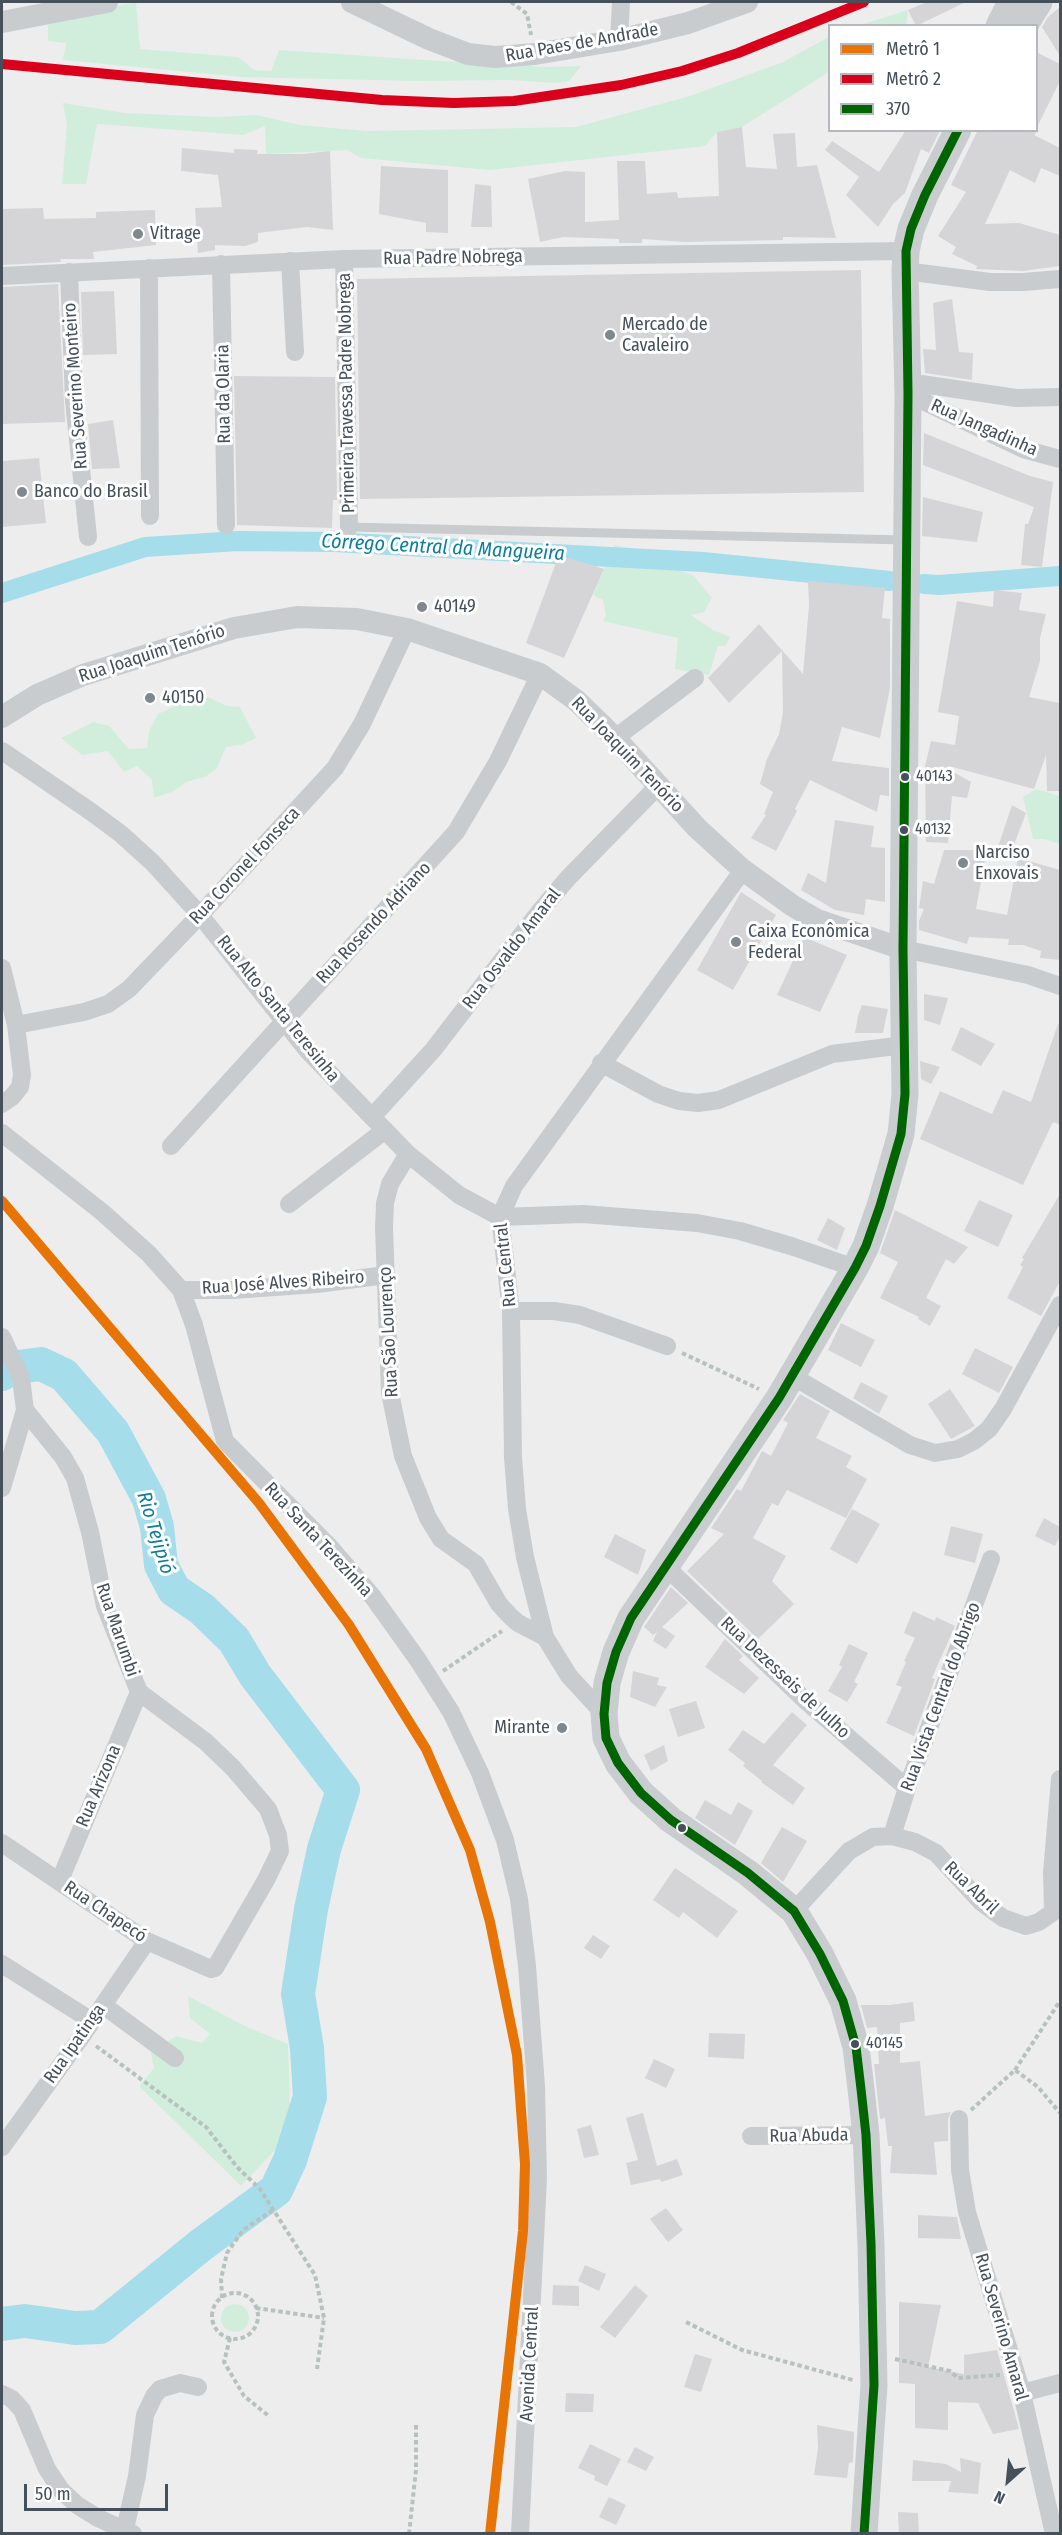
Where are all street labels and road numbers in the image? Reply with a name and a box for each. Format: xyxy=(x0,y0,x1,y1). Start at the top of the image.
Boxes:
street label: Rua Paes de Andrade xyxy=(504,19,660,67)
street label: Rua Padre Nobrega xyxy=(383,246,523,270)
street label: Primeira Travessa Padre Nobrega xyxy=(334,273,360,513)
street label: Rua Severino Monteiro xyxy=(59,302,93,470)
street label: Rua da Olaria xyxy=(212,344,236,444)
street label: Rua Jangadinha xyxy=(927,395,1041,461)
street label: Rua Joaquim Tenório xyxy=(76,620,228,688)
street label: Rua Joaquim Tenório xyxy=(566,693,688,817)
street label: Rua Coronel Fonseca xyxy=(185,803,305,929)
street label: Rua Rosendo Adriano xyxy=(312,858,436,988)
street label: Rua Osvaldo Amaral xyxy=(458,885,566,1013)
street label: Rua Alto Santa Teresinha xyxy=(212,931,344,1087)
street label: Rua Central xyxy=(491,1222,521,1308)
street label: Rua São Lourenço xyxy=(375,1266,403,1398)
street label: Rua José Alves Ribeiro xyxy=(201,1267,365,1299)
street label: Rua Santa Terezinha xyxy=(259,1478,377,1602)
street label: Rua Marumbi xyxy=(91,1580,143,1680)
street label: Rua Vista Central do Abrigo xyxy=(897,1599,985,1795)
street label: Rua Dezesseis de Julho xyxy=(716,1613,854,1743)
street label: Rua Arizona xyxy=(72,1742,126,1830)
street label: Rua Abril xyxy=(939,1857,1003,1919)
street label: Rua Chapecó xyxy=(60,1877,150,1947)
street label: Rua Ipatinga xyxy=(40,2000,110,2088)
street label: Rua Abuda xyxy=(769,2125,849,2147)
street label: Rua Severino Amaral xyxy=(970,2251,1032,2403)
street label: Avenida Central xyxy=(516,2306,544,2422)

